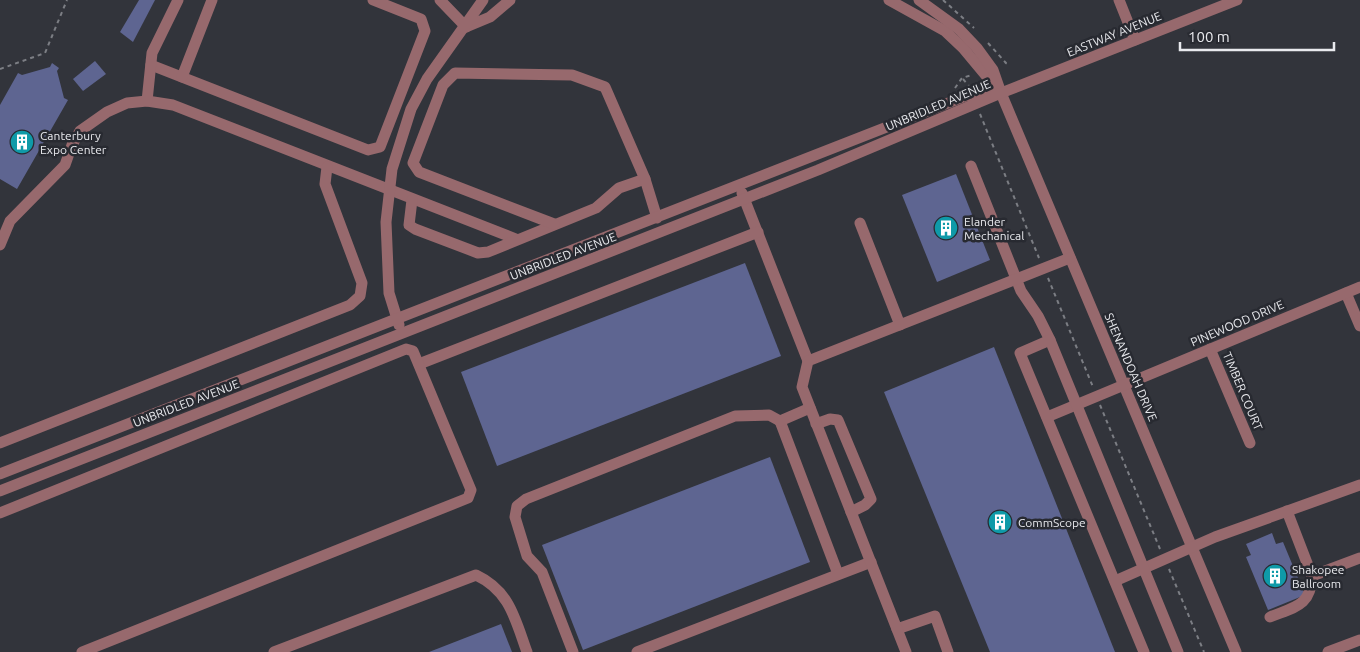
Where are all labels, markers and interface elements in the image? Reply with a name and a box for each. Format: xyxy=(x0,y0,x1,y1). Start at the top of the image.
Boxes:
street label: EASTWAY AVENUE xyxy=(1065,9,1163,59)
scale bar xyxy=(1180,20,1334,52)
text: 100 m xyxy=(1188,28,1230,45)
street label: UNBRIDLED AVENUE xyxy=(884,77,993,133)
building icon: Canterbury Expo Center xyxy=(9,129,35,155)
place label: Canterbury Expo Center xyxy=(40,129,107,156)
building icon: Elander Mechanical xyxy=(933,215,959,241)
place label: Elander Mechanical xyxy=(964,215,1024,242)
street label: UNBRIDLED AVENUE xyxy=(508,230,618,282)
street label: PINEWOOD DRIVE xyxy=(1188,297,1286,348)
street label: SHENANDOAH DRIVE xyxy=(1102,311,1160,423)
street label: TIMBER COURT xyxy=(1221,350,1265,432)
street label: UNBRIDLED AVENUE xyxy=(131,377,241,429)
building icon: CommScope xyxy=(987,509,1013,535)
place label: CommScope xyxy=(1018,516,1086,529)
building icon: Shakopee Ballroom xyxy=(1262,563,1288,589)
place label: Shakopee Ballroom xyxy=(1292,563,1344,590)

